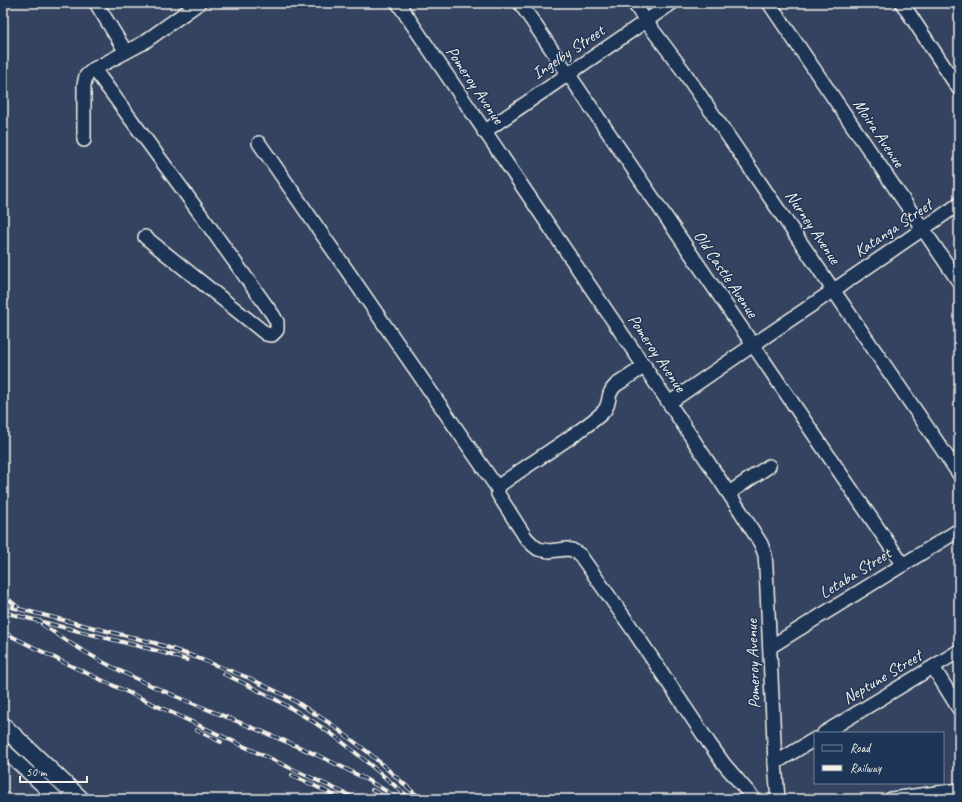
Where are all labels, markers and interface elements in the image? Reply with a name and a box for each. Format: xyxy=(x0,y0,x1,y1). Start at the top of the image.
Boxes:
street label: Ingelby Street xyxy=(528,19,610,84)
street label: Pomeroy Avenue xyxy=(441,42,510,129)
street label: Moira Avenue xyxy=(849,95,910,172)
street label: Nurney Avenue xyxy=(781,186,846,269)
street label: Katanga Street xyxy=(850,193,938,262)
street label: Old Castle Avenue xyxy=(689,226,764,323)
street label: Pomeroy Avenue xyxy=(623,310,692,397)
street label: Letaba Street xyxy=(815,542,897,603)
street label: Pomeroy Avenue xyxy=(741,617,765,709)
street label: Neptune Street xyxy=(839,644,927,709)
legend xyxy=(814,732,944,784)
text: Road xyxy=(850,740,872,756)
scale bar xyxy=(20,758,87,784)
text: Railway xyxy=(850,760,882,776)
text: 50 m xyxy=(26,764,48,780)

